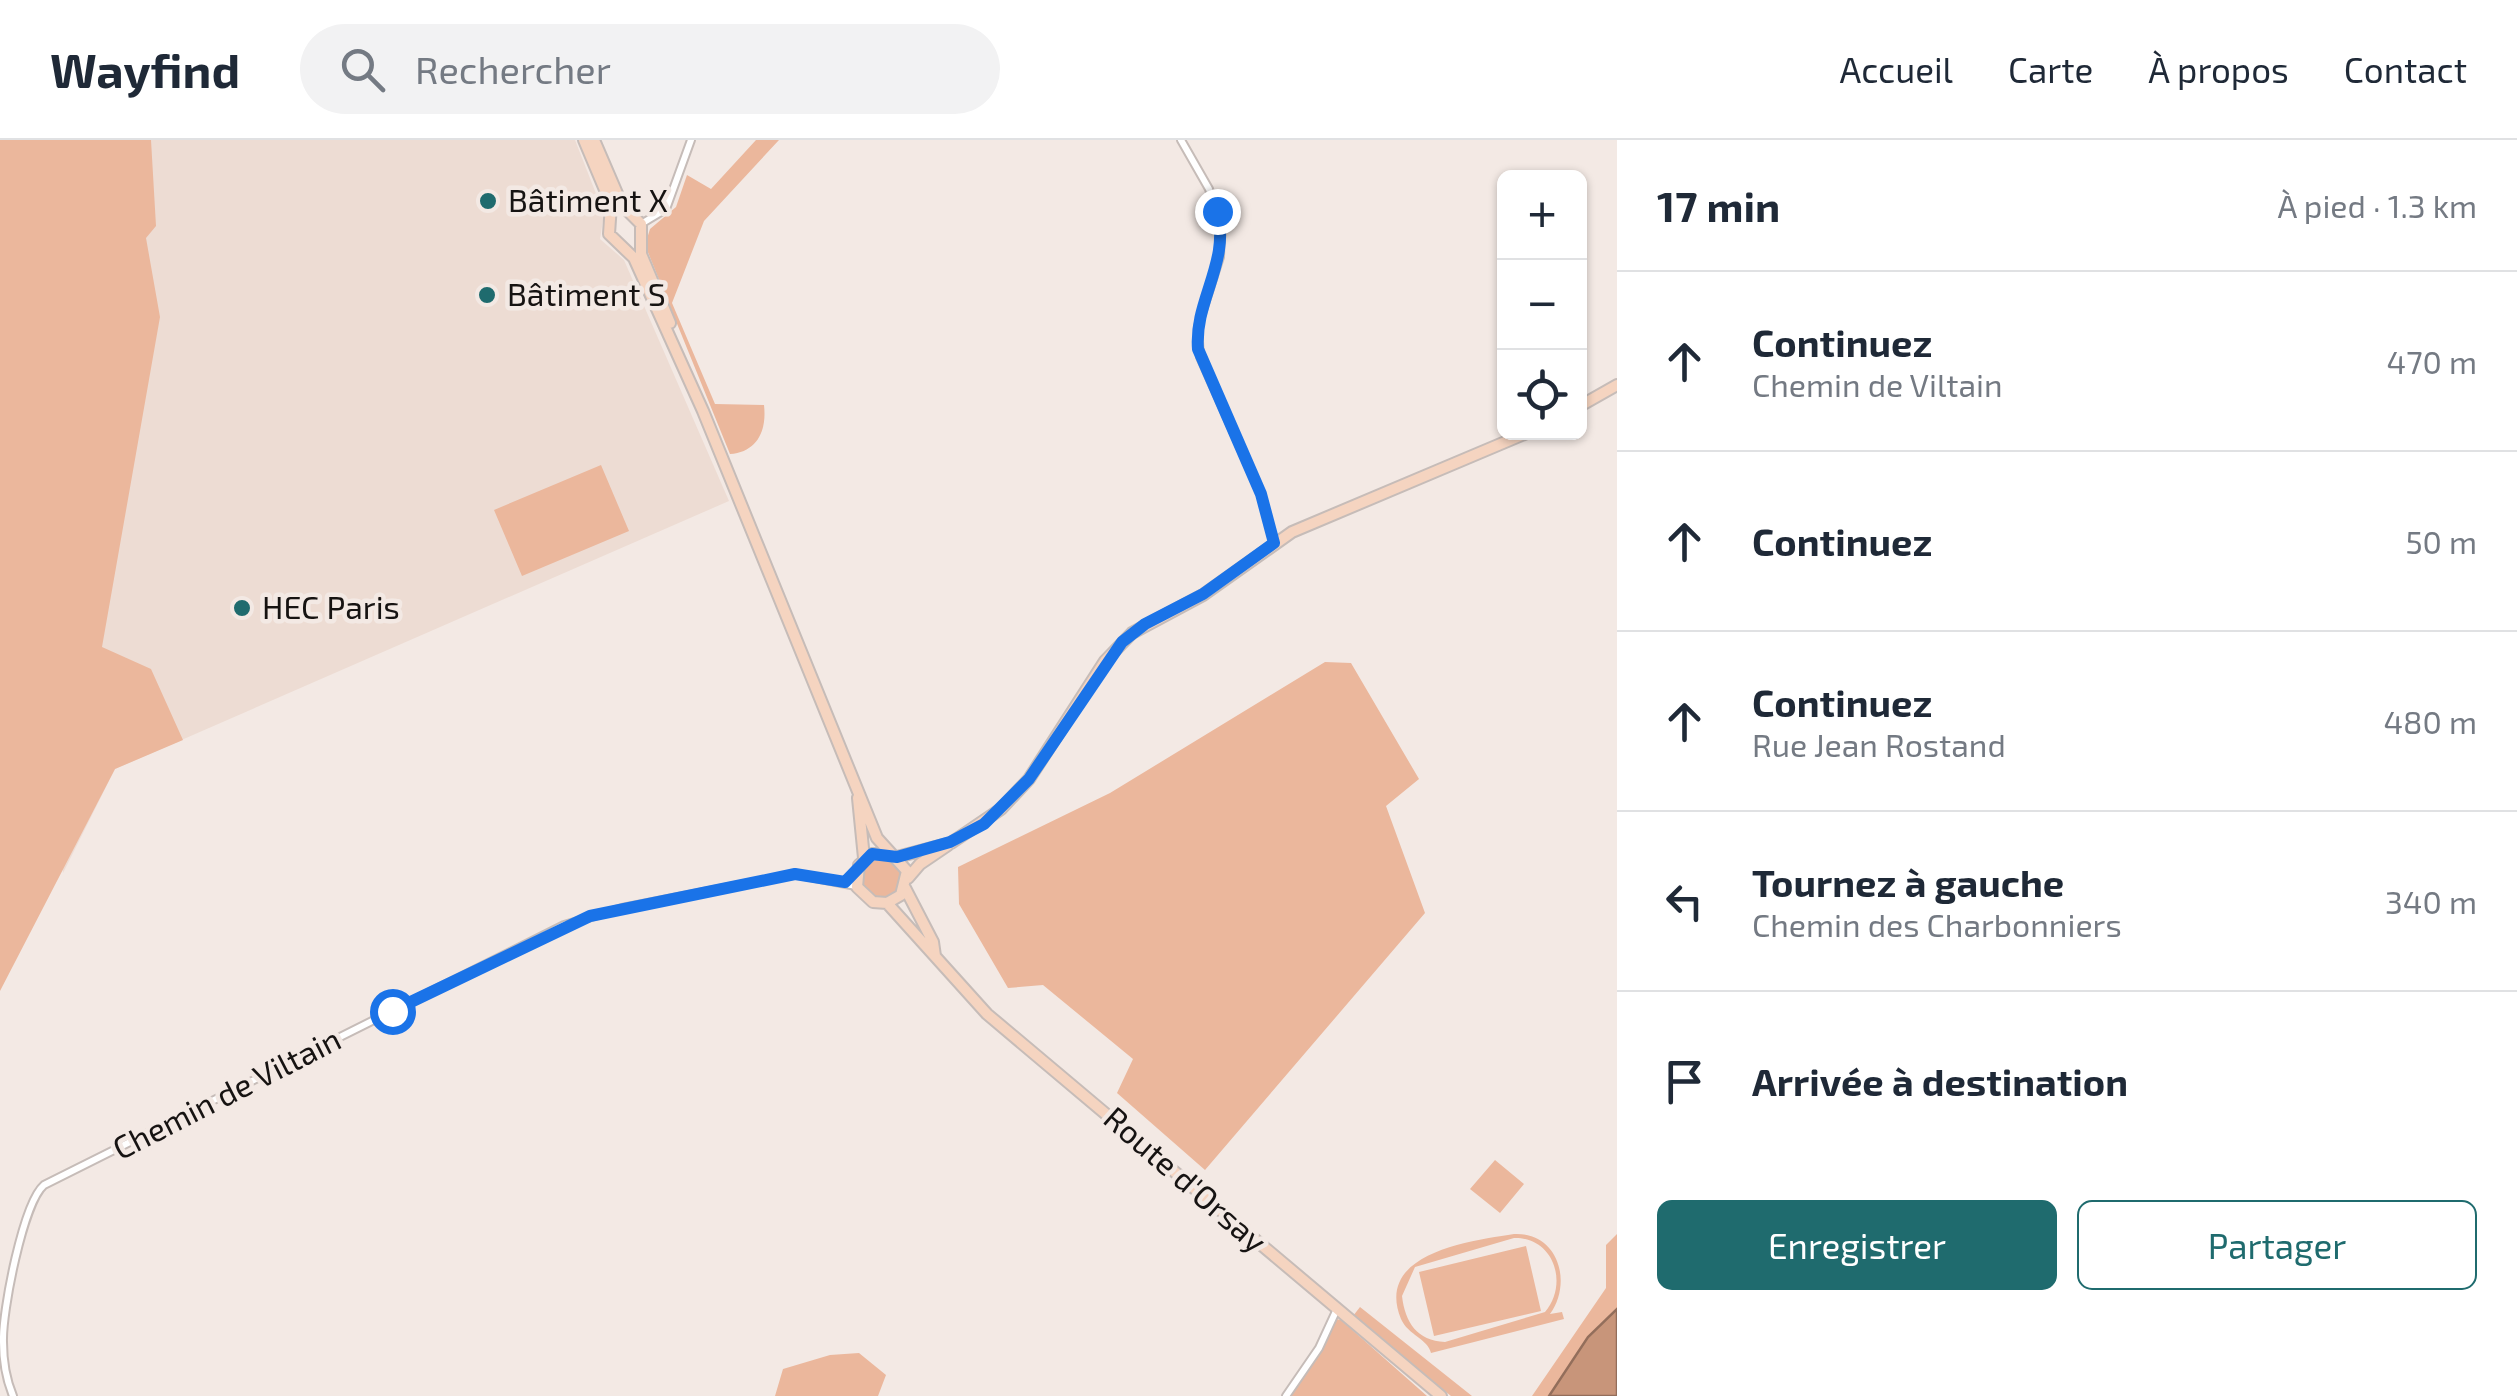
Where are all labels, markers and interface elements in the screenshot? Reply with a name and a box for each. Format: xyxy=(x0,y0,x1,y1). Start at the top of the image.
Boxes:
search box xyxy=(300,24,1000,114)
text: Wayfind xyxy=(50,40,240,98)
icon: search xyxy=(335,42,390,97)
text: Rechercher xyxy=(415,46,611,92)
text: Accueil xyxy=(1839,48,1953,90)
text: Carte xyxy=(2008,48,2093,90)
text: À propos xyxy=(2148,48,2289,90)
text: Contact xyxy=(2344,48,2467,90)
map controls xyxy=(1497,170,1587,440)
button: + xyxy=(1497,170,1587,260)
place label: Bâtiment X xyxy=(508,180,668,218)
text: 17 min xyxy=(1657,180,1780,230)
text: À pied · 1.3 km xyxy=(2278,186,2477,224)
route end xyxy=(1195,189,1241,235)
marker: Bâtiment X xyxy=(477,190,499,212)
button: − xyxy=(1497,260,1587,350)
place label: Bâtiment S xyxy=(507,274,666,312)
marker: Bâtiment S xyxy=(476,284,498,306)
text: Continuez xyxy=(1752,319,1932,365)
icon: ahead xyxy=(1657,334,1712,389)
text: 470 m xyxy=(2386,342,2477,380)
button: locate xyxy=(1497,350,1587,440)
text: Chemin de Viltain xyxy=(1752,365,2003,403)
icon: ahead xyxy=(1657,514,1712,569)
text: Continuez xyxy=(1752,518,1932,564)
text: 50 m xyxy=(2405,522,2477,560)
place label: HEC Paris xyxy=(262,587,400,625)
marker: HEC Paris xyxy=(231,597,253,619)
text: Continuez xyxy=(1752,679,1932,725)
icon: ahead xyxy=(1657,694,1712,749)
text: 480 m xyxy=(2383,702,2477,740)
text: Rue Jean Rostand xyxy=(1752,725,2006,763)
text: Tournez à gauche xyxy=(1752,859,2064,905)
icon: left xyxy=(1657,874,1712,929)
text: 340 m xyxy=(2385,882,2477,920)
text: Chemin des Charbonniers xyxy=(1752,905,2122,943)
route start xyxy=(370,989,416,1035)
street label: Chemin de Viltain xyxy=(106,1018,346,1166)
icon: arrive xyxy=(1657,1054,1712,1109)
text: Arrivée à destination xyxy=(1752,1058,2128,1104)
street label: Route d'Orsay xyxy=(1097,1098,1275,1259)
button: Enregistrer xyxy=(1657,1200,2057,1290)
button: Partager xyxy=(2077,1200,2477,1290)

